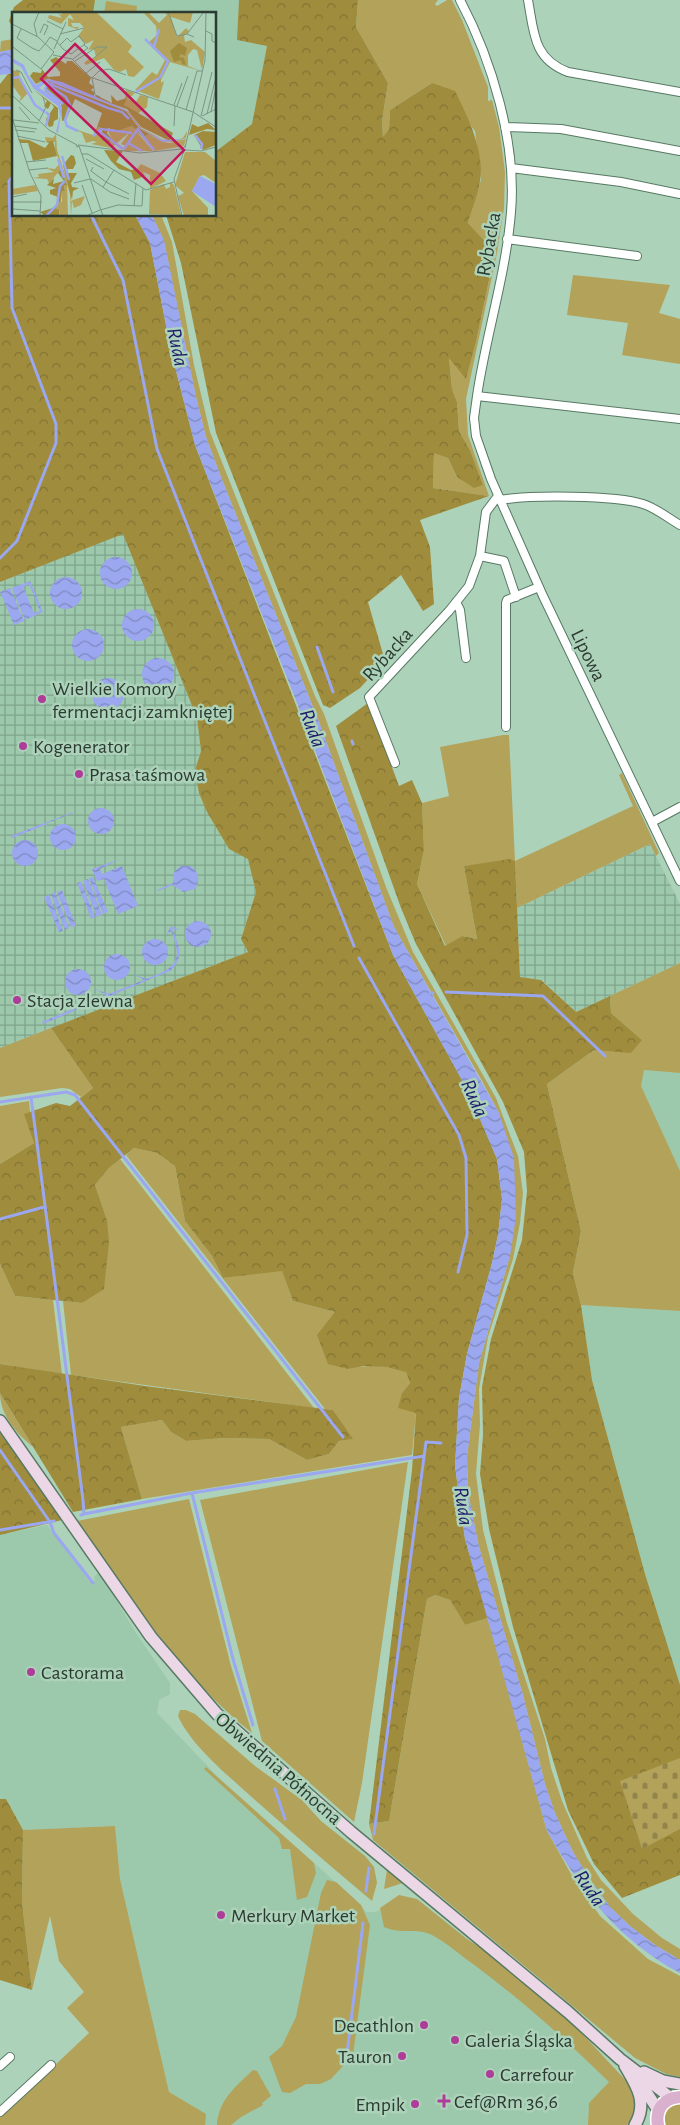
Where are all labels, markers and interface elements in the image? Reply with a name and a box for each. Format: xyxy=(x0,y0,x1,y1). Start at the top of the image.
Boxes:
inset map xyxy=(12,12,216,216)
street label: Rybacka xyxy=(474,211,504,278)
water label: Ruda xyxy=(163,326,192,368)
street label: Rybacka xyxy=(359,624,417,685)
street label: Lipowa xyxy=(567,626,609,685)
place label: Wielkie Komory fermentacji zamkniętej xyxy=(52,679,233,722)
marker: Wielkie Komory fermentacji zamkniętej xyxy=(36,693,48,705)
water label: Ruda xyxy=(296,706,329,750)
place label: Kogenerator xyxy=(33,737,130,757)
marker: Kogenerator xyxy=(17,740,29,752)
place label: Prasa taśmowa xyxy=(89,765,206,785)
marker: Prasa taśmowa xyxy=(73,768,85,780)
place label: Stacja zlewna xyxy=(27,991,133,1011)
marker: Stacja zlewna xyxy=(11,994,23,1006)
water label: Ruda xyxy=(457,1076,492,1120)
water label: Ruda xyxy=(450,1485,477,1527)
place label: Castorama xyxy=(41,1663,124,1683)
marker: Castorama xyxy=(25,1666,37,1678)
street label: Obwiednia Północna xyxy=(211,1709,345,1829)
water label: Ruda xyxy=(570,1866,609,1910)
place label: Merkury Market xyxy=(231,1906,356,1926)
marker: Merkury Market xyxy=(215,1909,227,1921)
place label: Decathlon xyxy=(333,2016,414,2036)
marker: Decathlon xyxy=(418,2019,430,2031)
place label: Galeria Śląska xyxy=(465,2030,573,2051)
marker: Galeria Śląska xyxy=(449,2034,461,2046)
place label: Tauron xyxy=(338,2047,392,2067)
marker: Tauron xyxy=(396,2050,408,2062)
place label: Carrefour xyxy=(500,2065,574,2085)
marker: Carrefour xyxy=(484,2068,496,2080)
place label: Cef@Rm 36,6 xyxy=(454,2092,558,2112)
place label: Empik xyxy=(355,2095,405,2115)
marker: Cef@Rm 36,6 xyxy=(438,2095,450,2107)
marker: Empik xyxy=(409,2098,421,2110)

